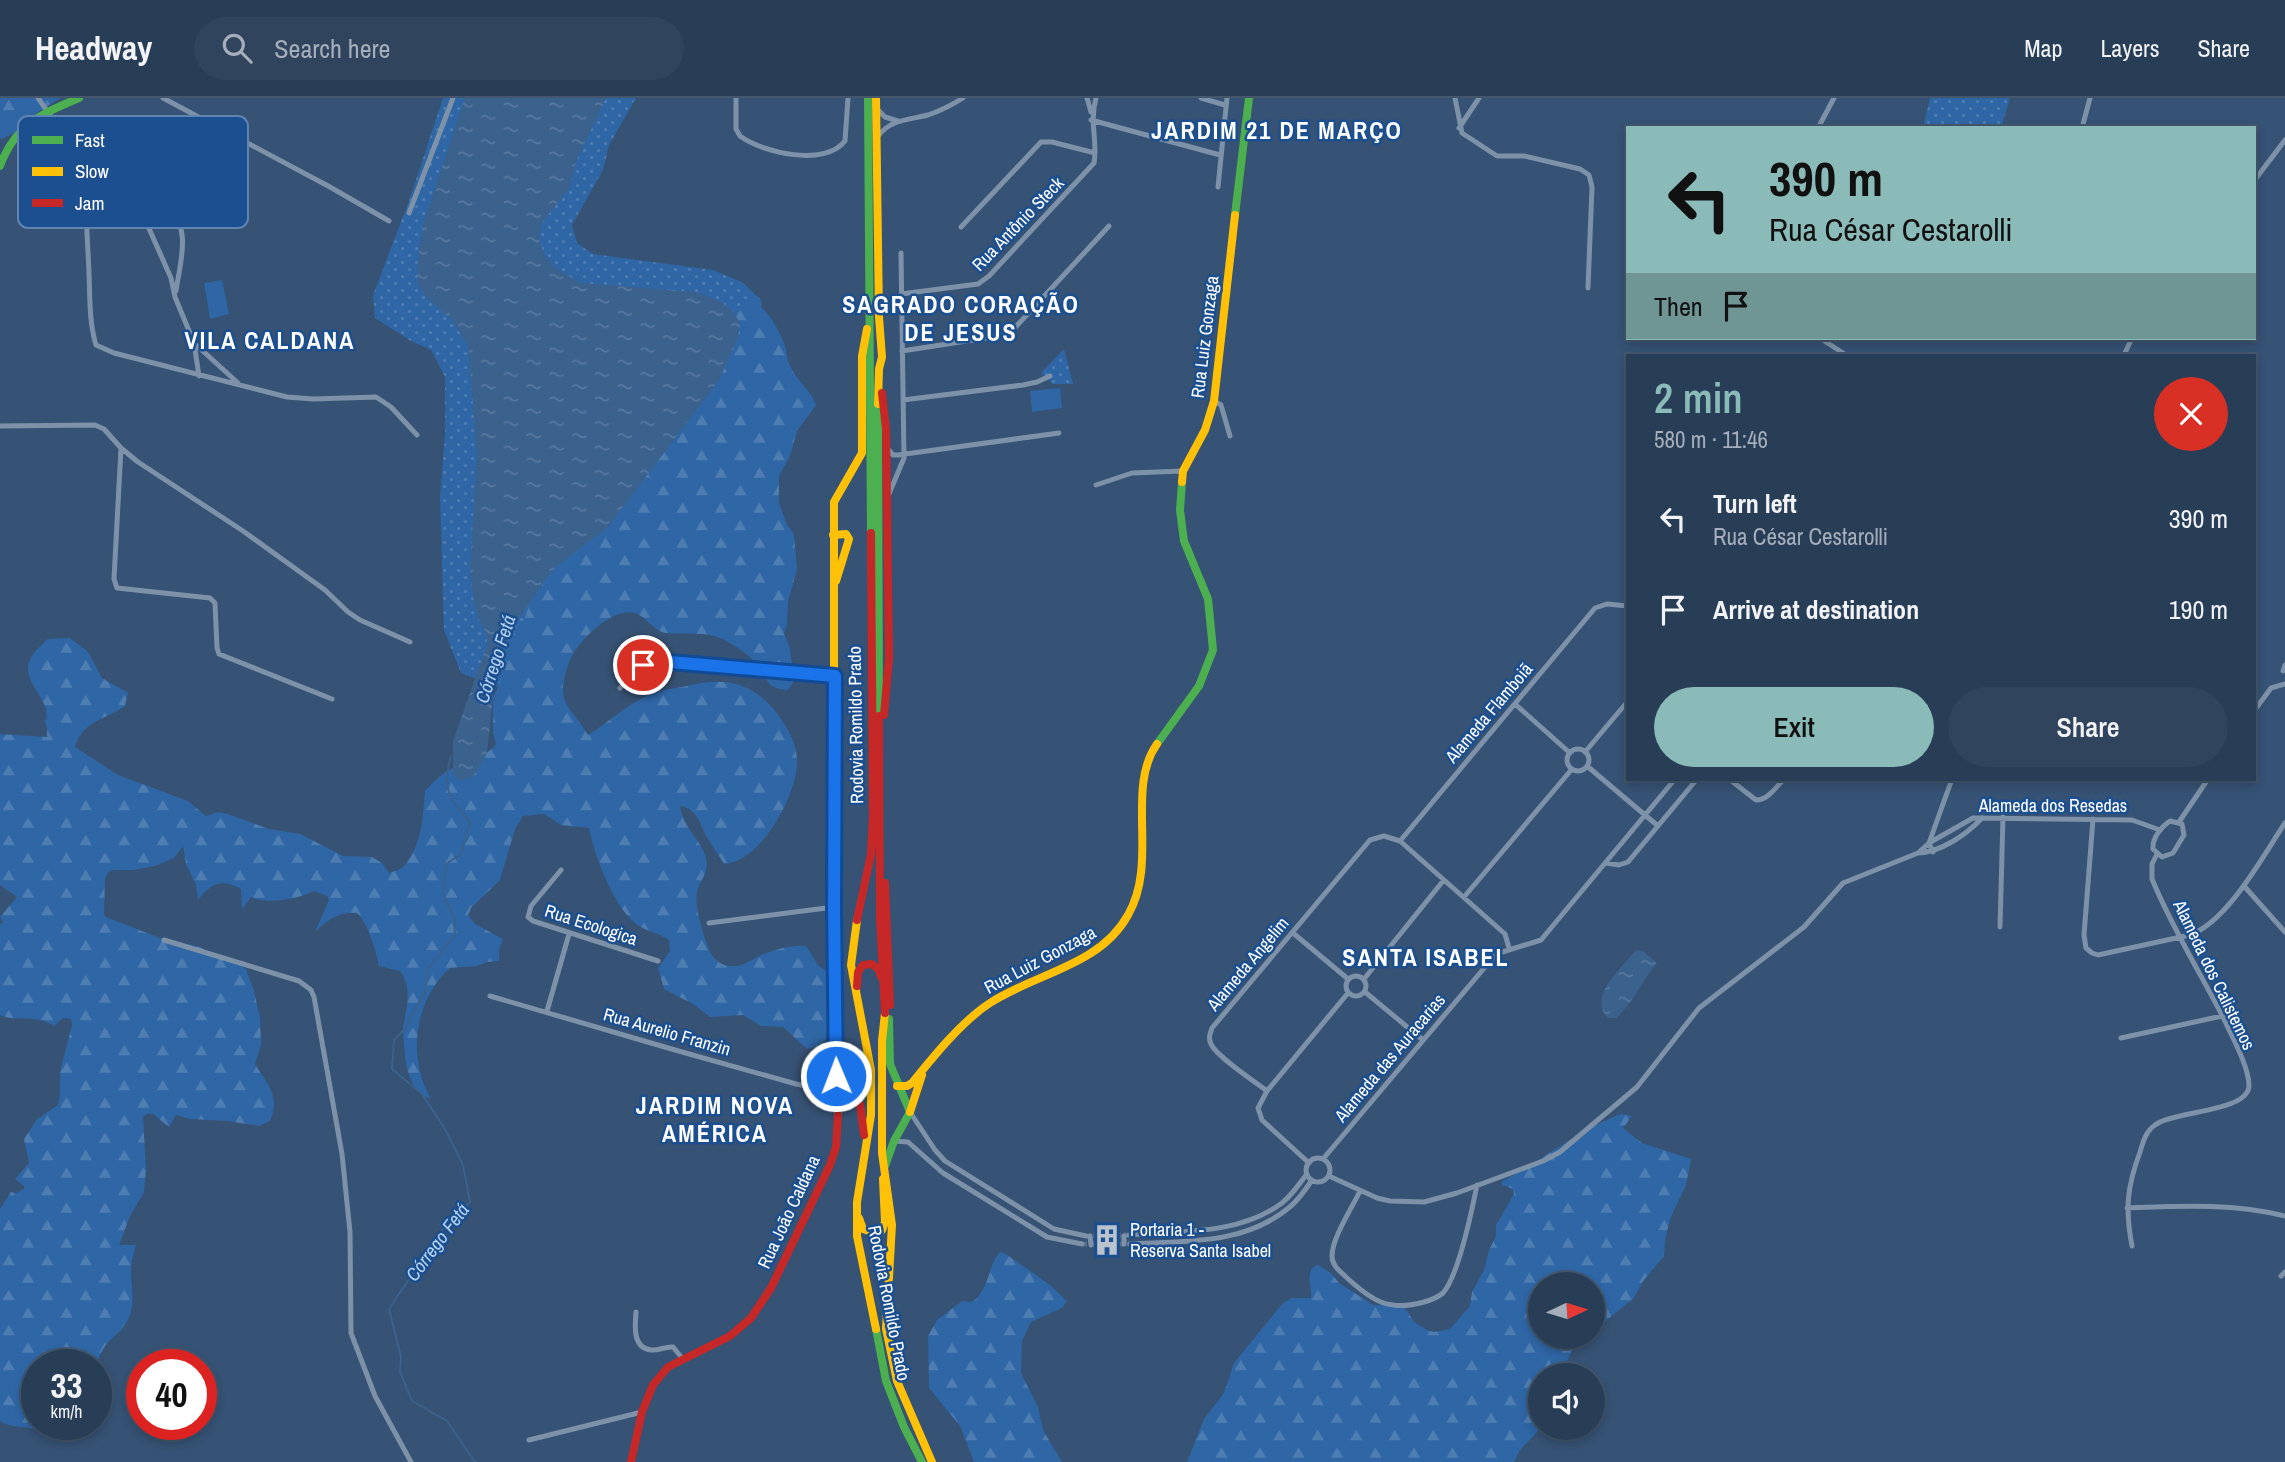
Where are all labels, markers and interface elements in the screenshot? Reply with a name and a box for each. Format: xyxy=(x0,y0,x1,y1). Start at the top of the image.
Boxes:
search box xyxy=(194,17,684,80)
text: Headway xyxy=(35,26,152,70)
icon: search xyxy=(218,29,256,67)
text: Search here xyxy=(274,31,390,66)
text: Map xyxy=(2024,32,2062,64)
text: Layers xyxy=(2100,32,2159,64)
text: Share xyxy=(2197,32,2250,64)
district label: JARDIM 21 DE MARÇO xyxy=(1151,114,1403,146)
legend xyxy=(18,116,248,228)
text: Fast xyxy=(75,127,105,153)
text: 390 m xyxy=(1769,145,1883,211)
icon: left xyxy=(1654,154,1745,245)
text: Slow xyxy=(75,158,110,184)
street label: Rua Antônio Steck xyxy=(966,171,1070,276)
text: Jam xyxy=(75,190,104,216)
text: Rua César Cestarolli xyxy=(1769,208,2013,251)
street label: Rua Luiz Gonzaga xyxy=(1185,274,1224,400)
icon: arrive xyxy=(1717,287,1755,325)
district label: SAGRADO CORAÇÃO DE JESUS xyxy=(842,288,1080,348)
text: Then xyxy=(1654,289,1703,324)
district label: VILA CALDANA xyxy=(185,324,355,356)
text: 2 min xyxy=(1654,370,1743,426)
button: close xyxy=(2154,377,2228,451)
text: 580 m · 11:46 xyxy=(1654,424,1768,455)
text: Turn left xyxy=(1713,486,1797,521)
icon: left xyxy=(1654,500,1692,538)
text: 390 m xyxy=(2169,501,2228,536)
text: Rua César Cestarolli xyxy=(1713,521,1888,552)
icon: arrive xyxy=(1654,591,1692,629)
text: Arrive at destination xyxy=(1713,592,1919,627)
text: 190 m xyxy=(2169,592,2228,627)
water label: Córrego Fetá xyxy=(469,611,522,706)
pin xyxy=(613,635,673,695)
icon: arrive xyxy=(624,646,662,684)
street label: Rodovia Romildo Prado xyxy=(842,646,869,804)
street label: Alameda Flamboiã xyxy=(1439,657,1538,769)
button: Exit xyxy=(1654,687,1934,767)
button: Share xyxy=(1948,687,2228,767)
street label: Alameda dos Resedas xyxy=(1978,793,2127,818)
street label: Alameda dos Calistemos xyxy=(2167,895,2262,1054)
street label: Rua Ecologica xyxy=(542,898,641,951)
street label: Alameda Angelim xyxy=(1200,911,1294,1017)
street label: Rua Luiz Gonzaga xyxy=(980,920,1100,999)
district label: SANTA ISABEL xyxy=(1342,941,1510,973)
street label: Alameda das Auracarias xyxy=(1328,988,1451,1128)
street label: Rua Aurelio Franzin xyxy=(601,1001,734,1062)
position arrow xyxy=(799,1039,873,1113)
district label: JARDIM NOVA AMÉRICA xyxy=(636,1089,794,1149)
street label: Rua João Caldana xyxy=(751,1151,826,1272)
water label: Córrego Fetá xyxy=(399,1197,475,1286)
place label: Portaria 1 - Reserva Santa Isabel xyxy=(1130,1217,1271,1263)
street label: Rodovia Romildo Prado xyxy=(862,1223,917,1383)
building icon: Portaria 1 - Reserva Santa Isabel xyxy=(1090,1223,1124,1257)
north arrow xyxy=(1528,1272,1605,1349)
map controls xyxy=(1528,1272,1605,1440)
speed limit sign: 40 xyxy=(126,1349,217,1440)
text: 33 xyxy=(51,1362,82,1409)
button: sound xyxy=(1528,1363,1605,1440)
text: km/h xyxy=(51,1399,83,1424)

